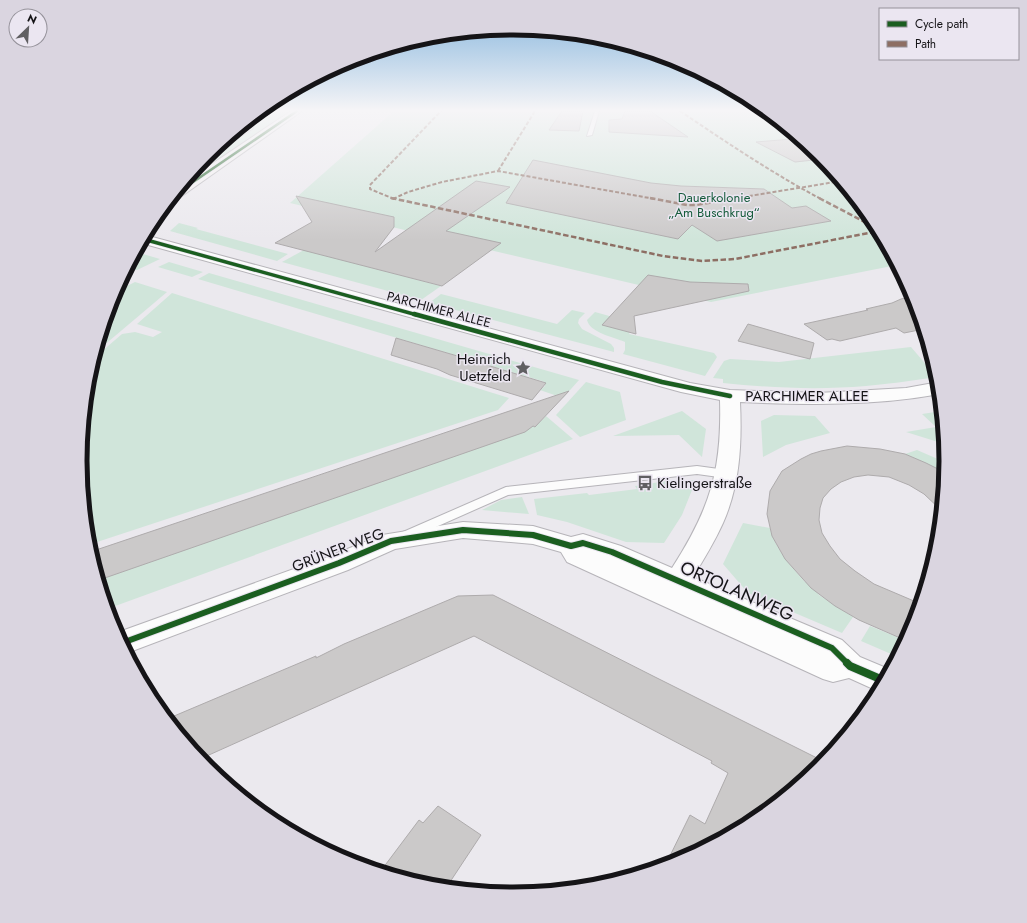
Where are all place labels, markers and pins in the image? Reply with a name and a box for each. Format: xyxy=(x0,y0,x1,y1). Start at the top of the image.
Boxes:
place label: Heinrich Uetzfeld xyxy=(457,348,511,387)
place icon: Heinrich Uetzfeld xyxy=(514,359,532,377)
place label: Kielingerstraße xyxy=(657,472,752,494)
bus stop icon: Kielingerstraße xyxy=(636,474,654,492)

